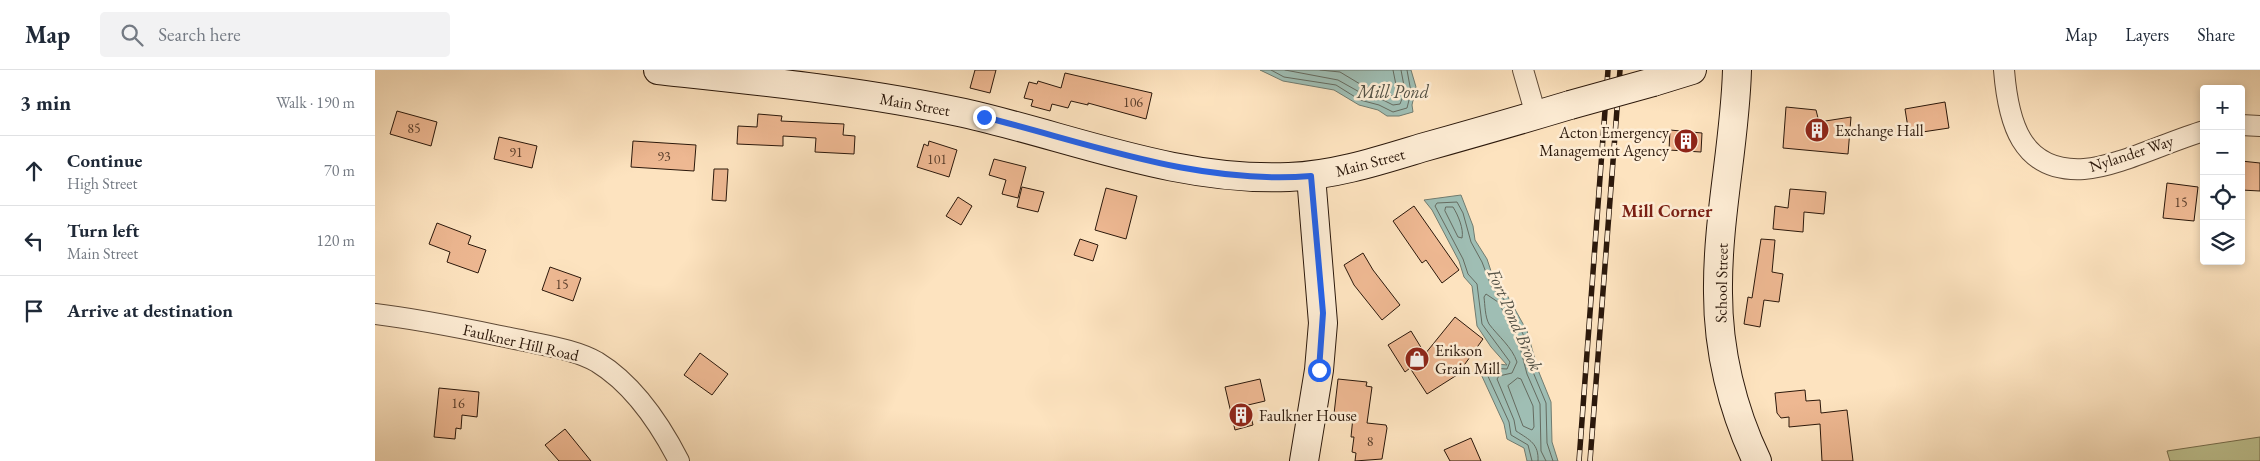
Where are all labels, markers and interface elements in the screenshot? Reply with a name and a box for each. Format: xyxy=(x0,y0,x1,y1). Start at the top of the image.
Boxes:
search box xyxy=(100,12,450,57)
text: Map xyxy=(25,19,70,50)
icon: search xyxy=(118,21,146,49)
text: Search here xyxy=(158,22,241,47)
text: Map xyxy=(2065,23,2097,46)
text: Layers xyxy=(2125,23,2169,46)
text: Share xyxy=(2197,23,2235,46)
water label: Mill Pond xyxy=(1356,80,1430,103)
map controls xyxy=(2200,85,2245,265)
button: + xyxy=(2200,85,2245,130)
street label: Main Street xyxy=(878,88,952,121)
text: 3 min xyxy=(20,89,71,116)
text: Walk · 190 m xyxy=(276,92,355,113)
house number: 106 xyxy=(1123,93,1143,111)
route end xyxy=(973,106,996,129)
building icon: Exchange Hall xyxy=(1804,117,1830,143)
house number: 85 xyxy=(407,119,421,137)
place label: Exchange Hall xyxy=(1835,120,1924,141)
place label: Acton Emergency Management Agency xyxy=(1539,122,1670,161)
building icon: Acton Emergency Management Agency xyxy=(1673,128,1699,154)
street label: Nylander Way xyxy=(2086,130,2177,177)
button: − xyxy=(2200,130,2245,175)
house number: 91 xyxy=(509,143,523,161)
street label: Main Street xyxy=(1333,143,1407,182)
house number: 93 xyxy=(657,147,671,165)
text: Continue xyxy=(67,148,142,173)
house number: 101 xyxy=(927,150,947,168)
icon: ahead xyxy=(20,157,48,185)
text: 70 m xyxy=(324,160,355,181)
text: High Street xyxy=(67,173,137,194)
button: locate xyxy=(2200,175,2245,220)
house number: 15 xyxy=(2174,193,2188,211)
district label: Mill Corner xyxy=(1622,199,1713,222)
text: Turn left xyxy=(67,218,139,243)
button: layers xyxy=(2200,220,2245,265)
icon: left xyxy=(20,227,48,255)
text: 120 m xyxy=(316,230,355,251)
text: Main Street xyxy=(67,243,138,264)
street label: School Street xyxy=(1710,243,1733,323)
water label: Fort Pond Brook xyxy=(1482,264,1548,375)
house number: 15 xyxy=(555,275,569,293)
icon: arrive xyxy=(20,297,48,325)
text: Arrive at destination xyxy=(67,298,233,323)
street label: Faulkner Hill Road xyxy=(461,319,582,366)
place label: Erikson Grain Mill xyxy=(1435,340,1500,379)
shop icon: Erikson Grain Mill xyxy=(1404,346,1430,372)
route start xyxy=(1308,359,1331,382)
house number: 16 xyxy=(451,394,465,412)
building icon: Faulkner House xyxy=(1228,402,1254,428)
place label: Faulkner House xyxy=(1259,405,1357,426)
house number: 8 xyxy=(1367,432,1374,450)

